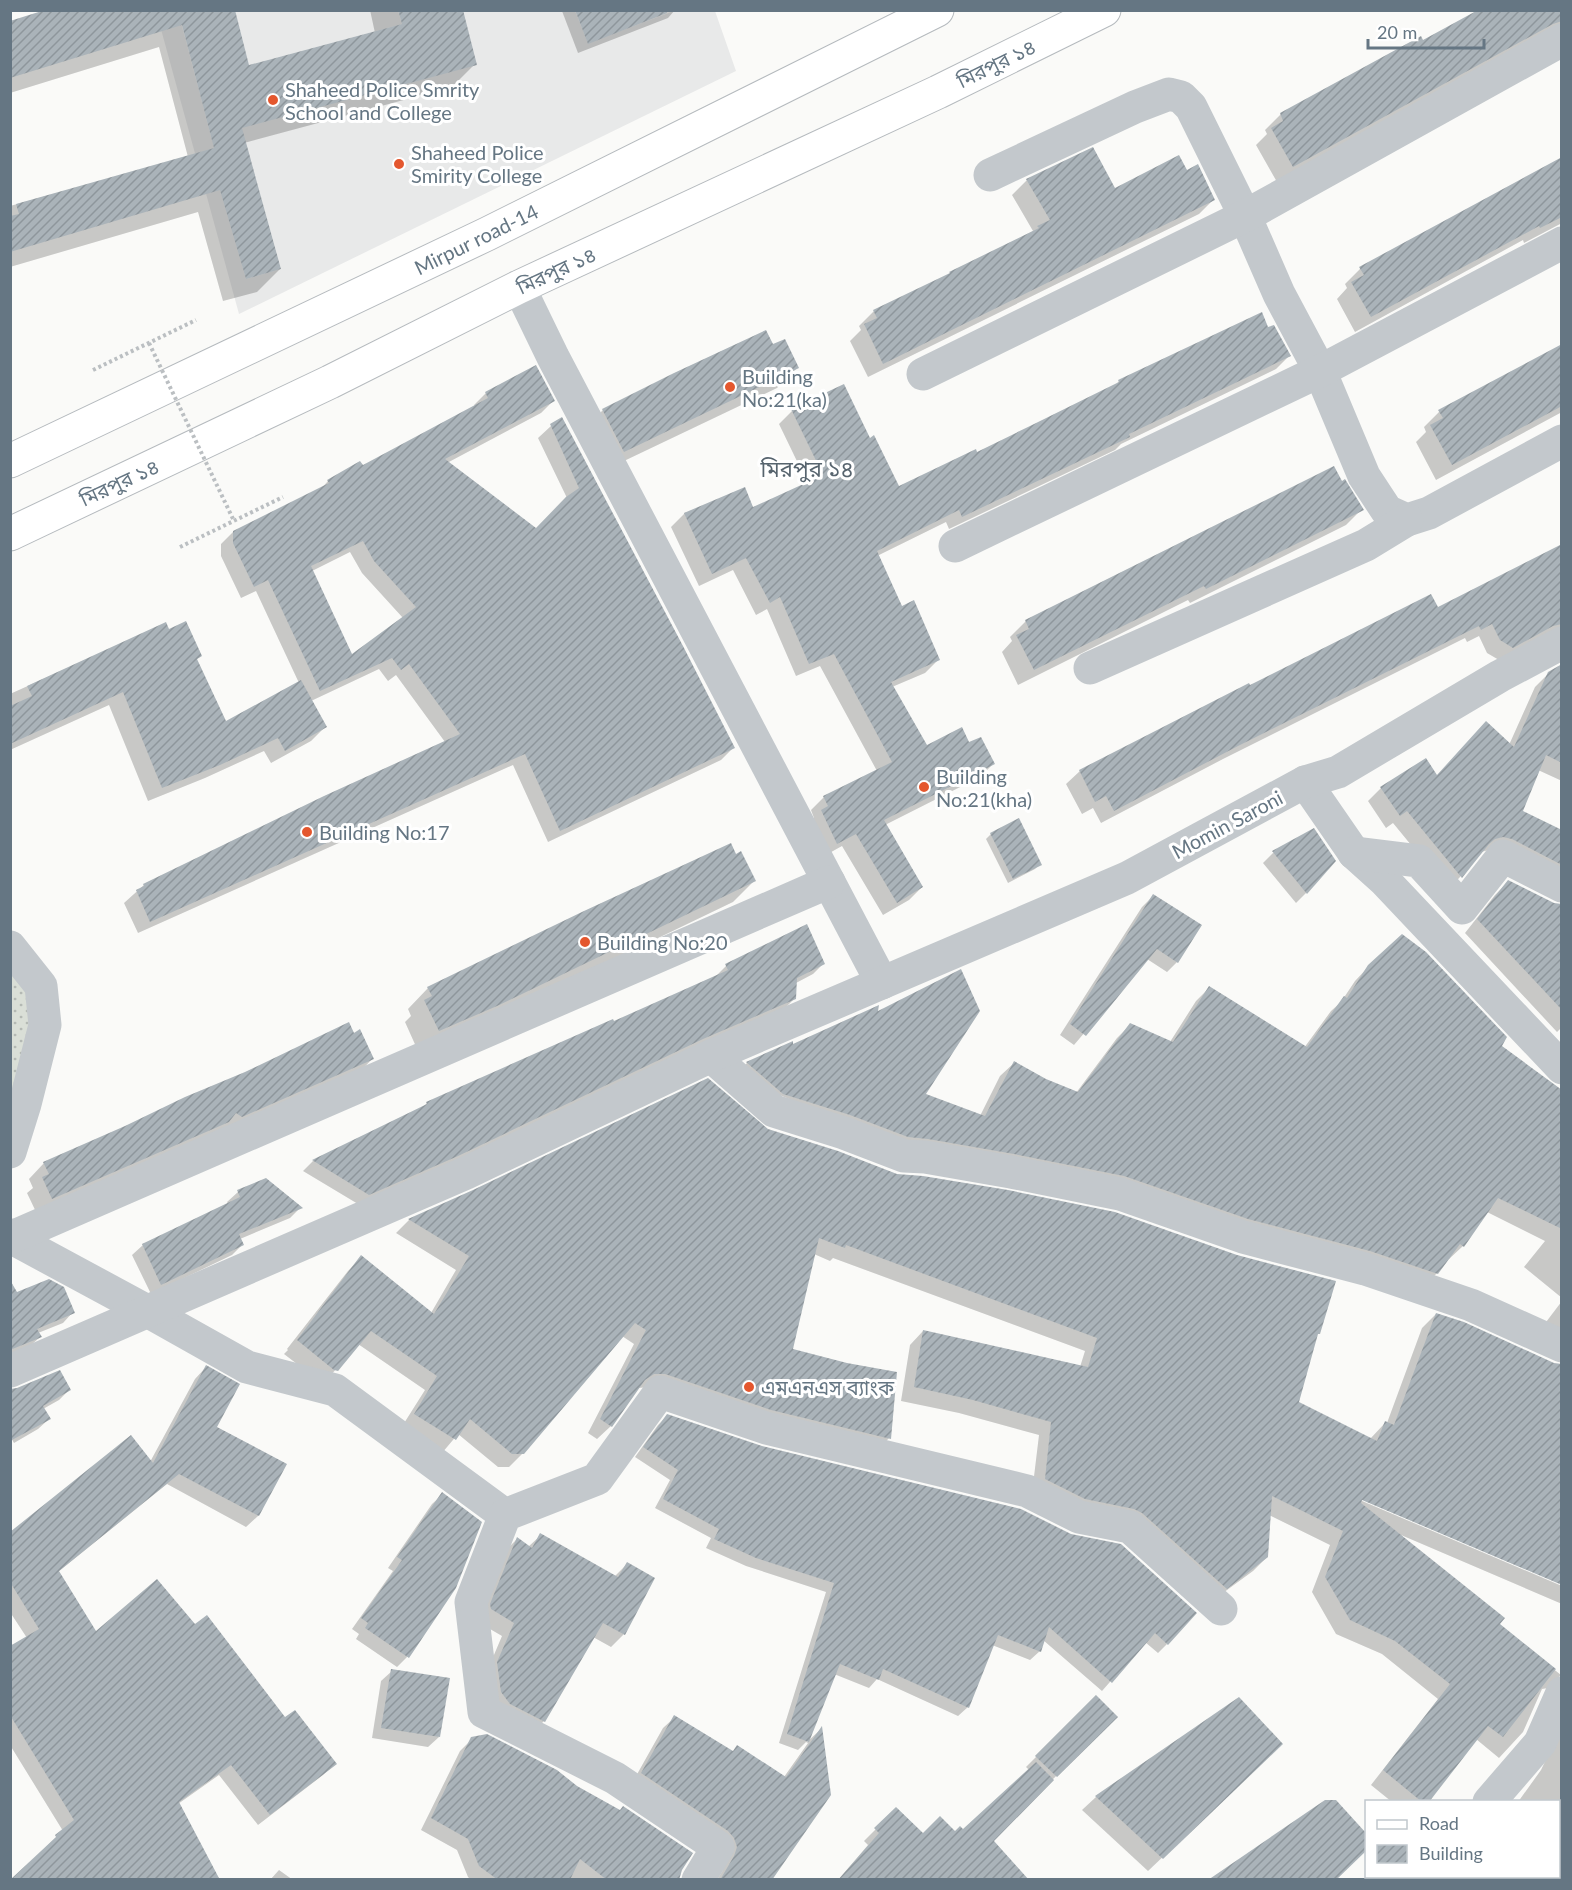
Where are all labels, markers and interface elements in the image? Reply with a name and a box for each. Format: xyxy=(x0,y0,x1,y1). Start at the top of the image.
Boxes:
scale bar xyxy=(1368,12,1484,50)
text: 20 m xyxy=(1377,21,1417,43)
street label: মিরপুর ১৪ xyxy=(952,34,1040,94)
place label: Shaheed Police Smrity School and College xyxy=(285,77,480,124)
marker: Shaheed Police Smrity School and College xyxy=(266,93,280,107)
place label: Shaheed Police Smirity College xyxy=(411,140,544,187)
marker: Shaheed Police Smirity College xyxy=(392,157,406,171)
street label: Mirpur road-14 xyxy=(410,198,542,279)
street label: মিরপুর ১৪ xyxy=(512,241,600,300)
place label: Building No:21(ka) xyxy=(742,364,827,411)
marker: Building No:21(ka) xyxy=(723,380,737,394)
street label: মিরপুর ১৪ xyxy=(75,453,163,512)
district label: মিরপুর ১৪ xyxy=(760,455,853,483)
place label: Building No:21(kha) xyxy=(936,764,1032,811)
marker: Building No:21(kha) xyxy=(917,780,931,794)
street label: Momin Saroni xyxy=(1168,785,1286,863)
place label: Building No:17 xyxy=(319,820,450,844)
marker: Building No:17 xyxy=(300,825,314,839)
place label: Building No:20 xyxy=(597,930,728,954)
marker: Building No:20 xyxy=(578,935,592,949)
place label: এমএনএস ব্যাংক xyxy=(761,1375,895,1399)
marker: এমএনএস ব্যাংক xyxy=(742,1380,756,1394)
legend xyxy=(1365,1800,1560,1878)
text: Road xyxy=(1419,1812,1459,1834)
text: Building xyxy=(1419,1842,1483,1864)

